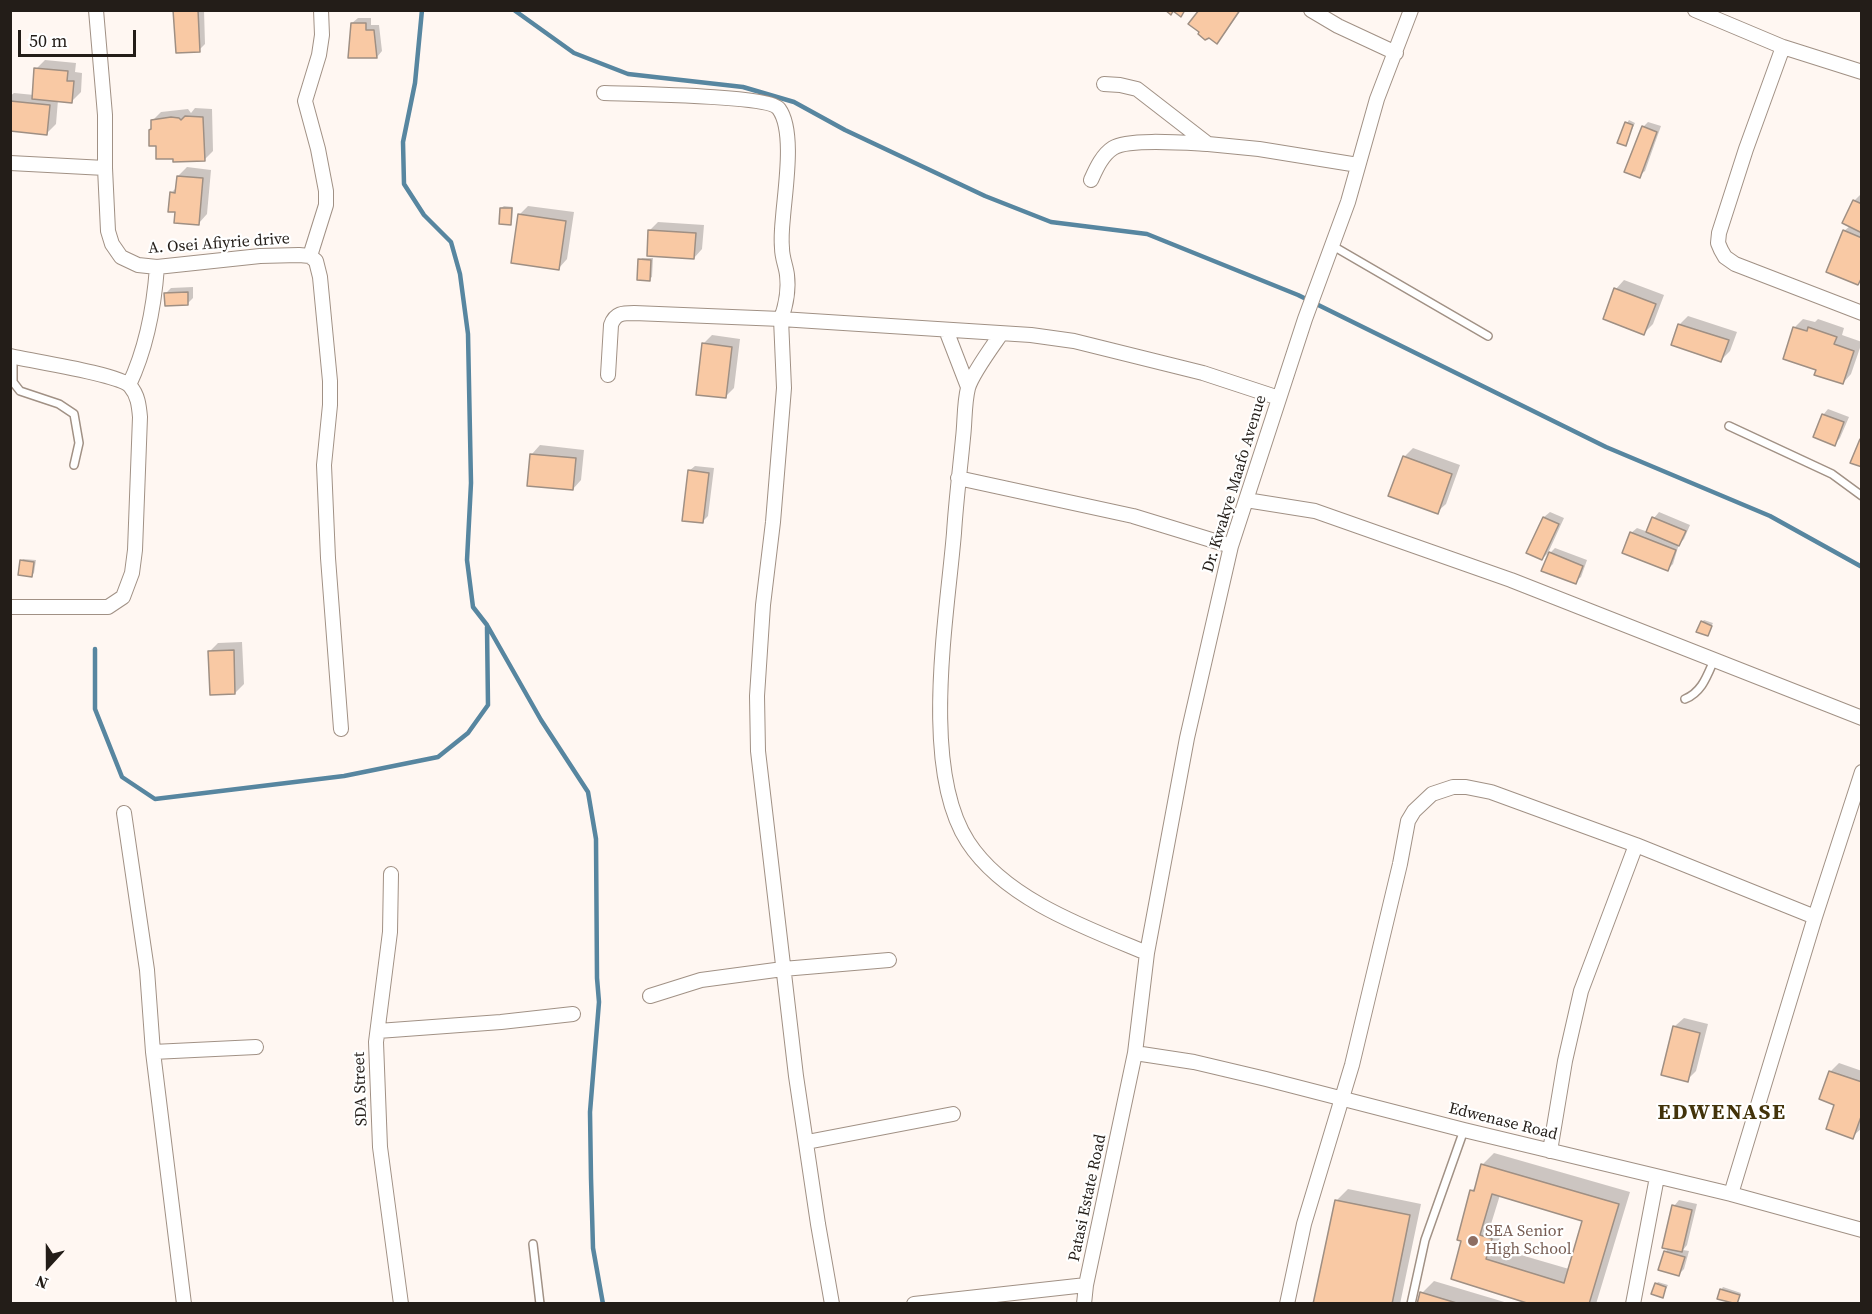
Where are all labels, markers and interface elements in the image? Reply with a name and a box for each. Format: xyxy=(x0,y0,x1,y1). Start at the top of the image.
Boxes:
scale bar xyxy=(21,18,140,56)
text: 50 m xyxy=(29,28,67,53)
street label: A. Osei Afiyrie drive xyxy=(147,229,291,259)
street label: Dr. Kwakye Maafo Avenue xyxy=(1199,393,1271,575)
street label: SDA Street xyxy=(350,1052,372,1126)
street label: Edwenase Road xyxy=(1447,1099,1559,1145)
district label: EDWENASE xyxy=(1657,1100,1787,1126)
street label: Patasi Estate Road xyxy=(1065,1133,1111,1263)
place label: SEA Senior High School xyxy=(1485,1222,1571,1260)
marker: SEA Senior High School xyxy=(1466,1234,1480,1248)
north arrow xyxy=(18,1236,78,1296)
text: N xyxy=(32,1270,51,1295)

